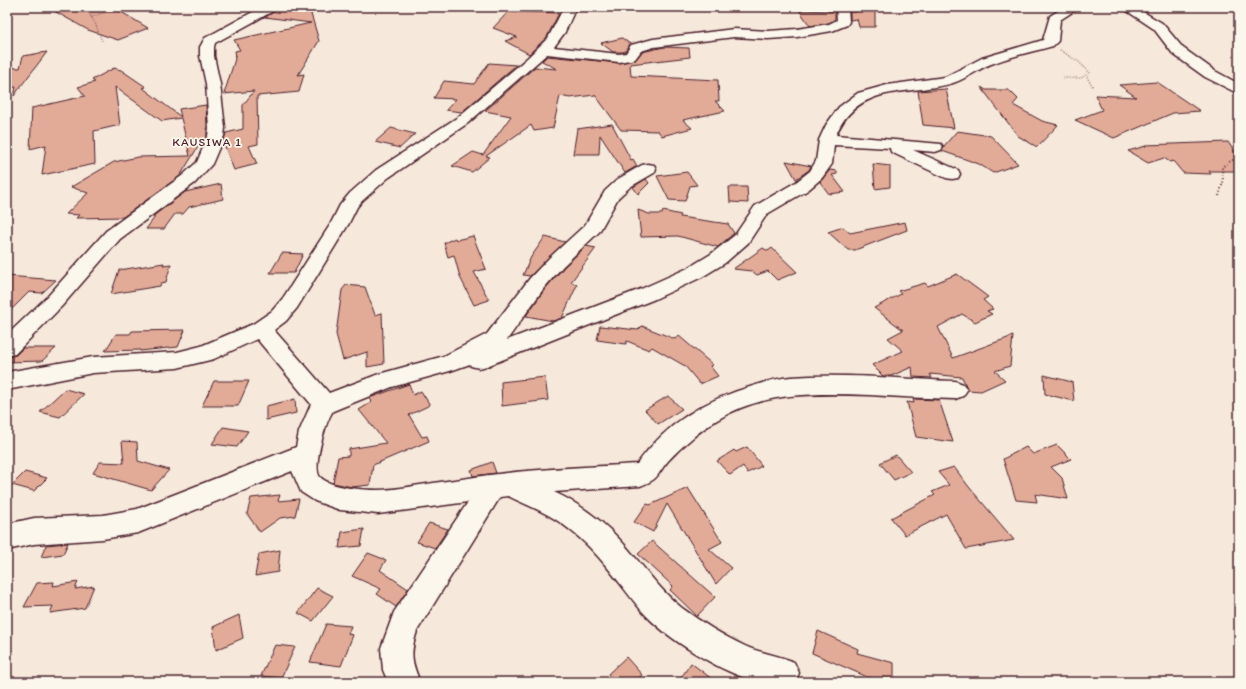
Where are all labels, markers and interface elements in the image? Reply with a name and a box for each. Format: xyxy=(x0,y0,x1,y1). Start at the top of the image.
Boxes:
district label: KAUSIWA 1 xyxy=(172,135,242,149)

